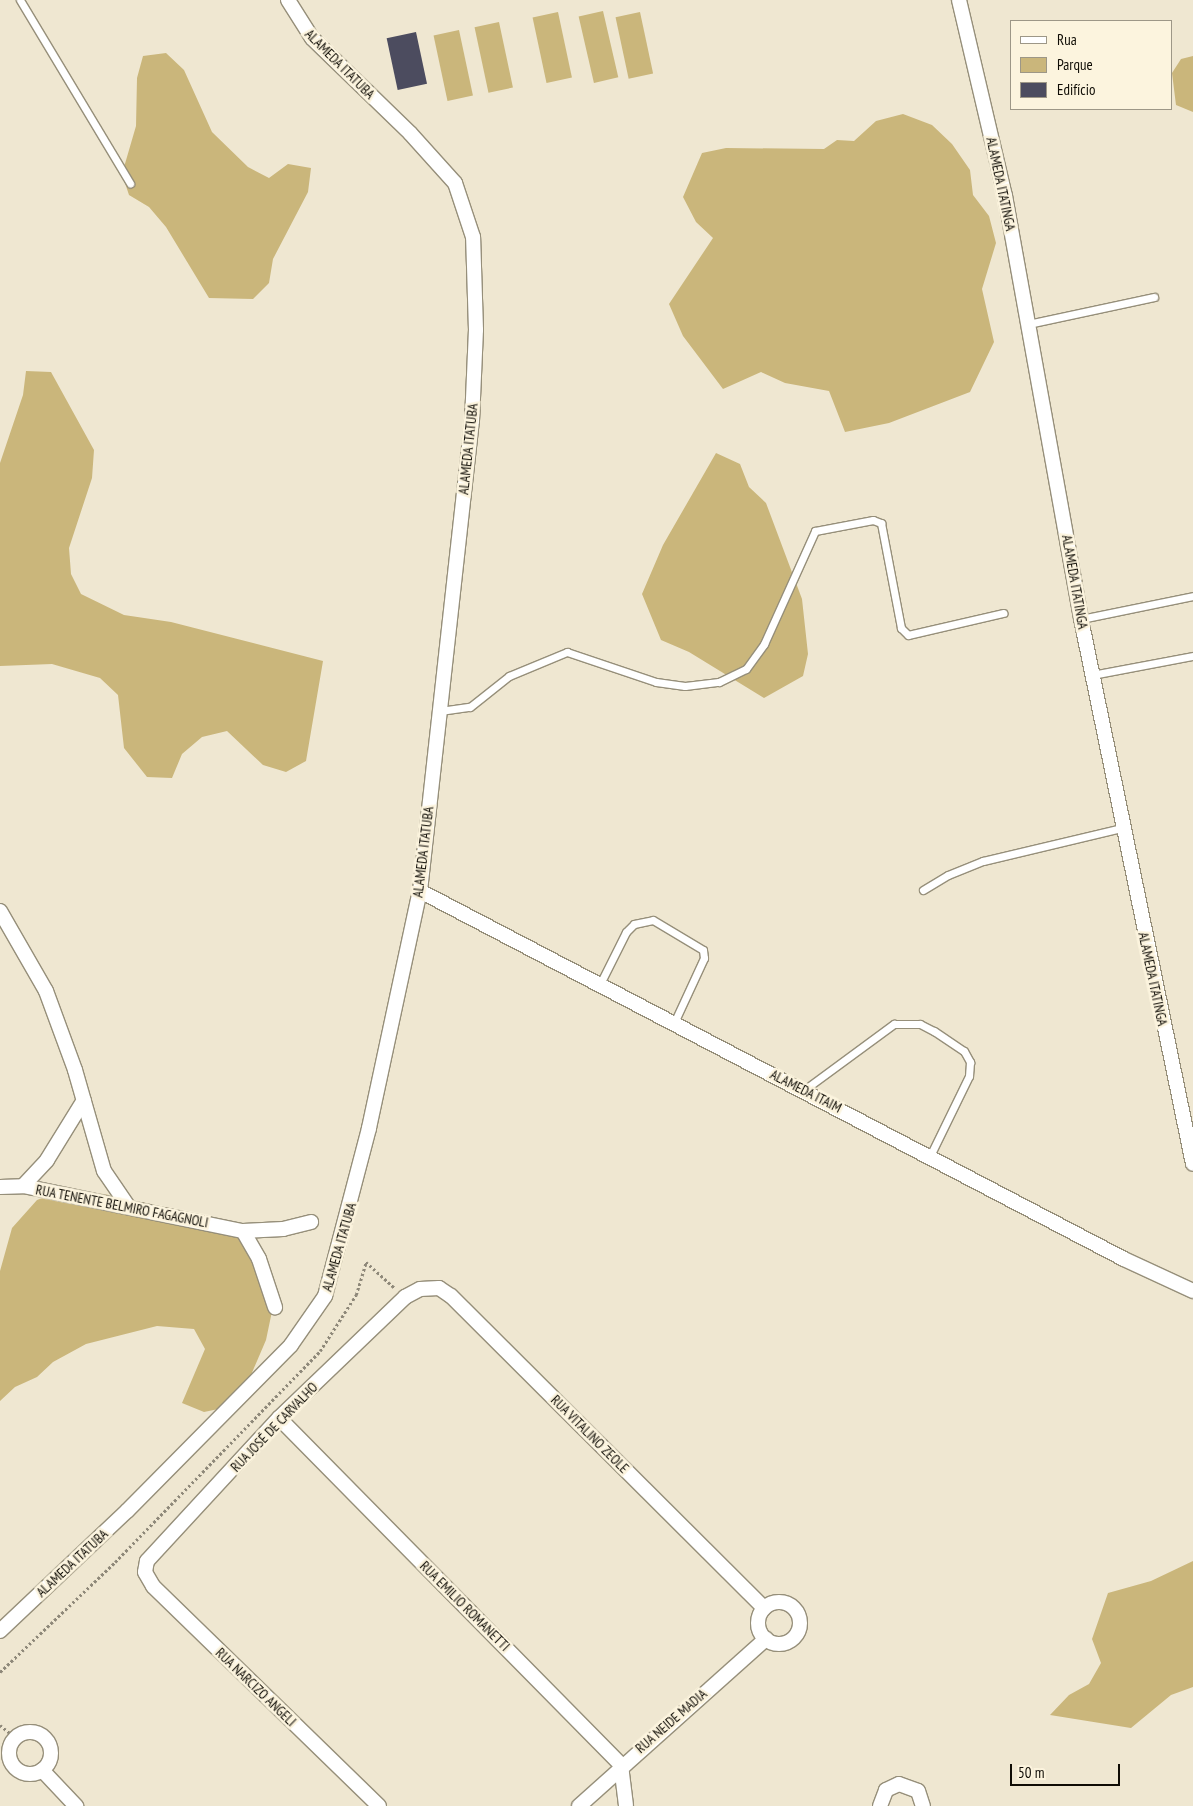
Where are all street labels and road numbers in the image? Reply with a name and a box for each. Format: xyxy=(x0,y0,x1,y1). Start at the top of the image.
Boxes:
street label: ALAMEDA ITATUBA xyxy=(302,26,378,102)
street label: ALAMEDA ITATINGA xyxy=(983,135,1019,233)
street label: ALAMEDA ITATUBA xyxy=(455,402,481,496)
street label: ALAMEDA ITATINGA xyxy=(1058,533,1092,631)
street label: ALAMEDA ITATUBA xyxy=(409,805,437,899)
street label: ALAMEDA ITATINGA xyxy=(1135,930,1171,1028)
street label: ALAMEDA ITAIM xyxy=(767,1066,845,1116)
street label: RUA TENENTE BELMIRO FAGAGNOLI xyxy=(34,1181,210,1231)
street label: ALAMEDA ITATUBA xyxy=(318,1200,360,1294)
street label: RUA JOSÉ DE CARVALHO xyxy=(227,1379,321,1475)
street label: RUA VITALINO ZEOLE xyxy=(547,1391,633,1477)
street label: ALAMEDA ITATUBA xyxy=(33,1525,111,1601)
street label: RUA EMILIO ROMANETTI xyxy=(416,1557,514,1655)
street label: RUA NARCIZO ANGELI xyxy=(212,1644,300,1730)
street label: RUA NEIDE MADIA xyxy=(632,1685,710,1757)

